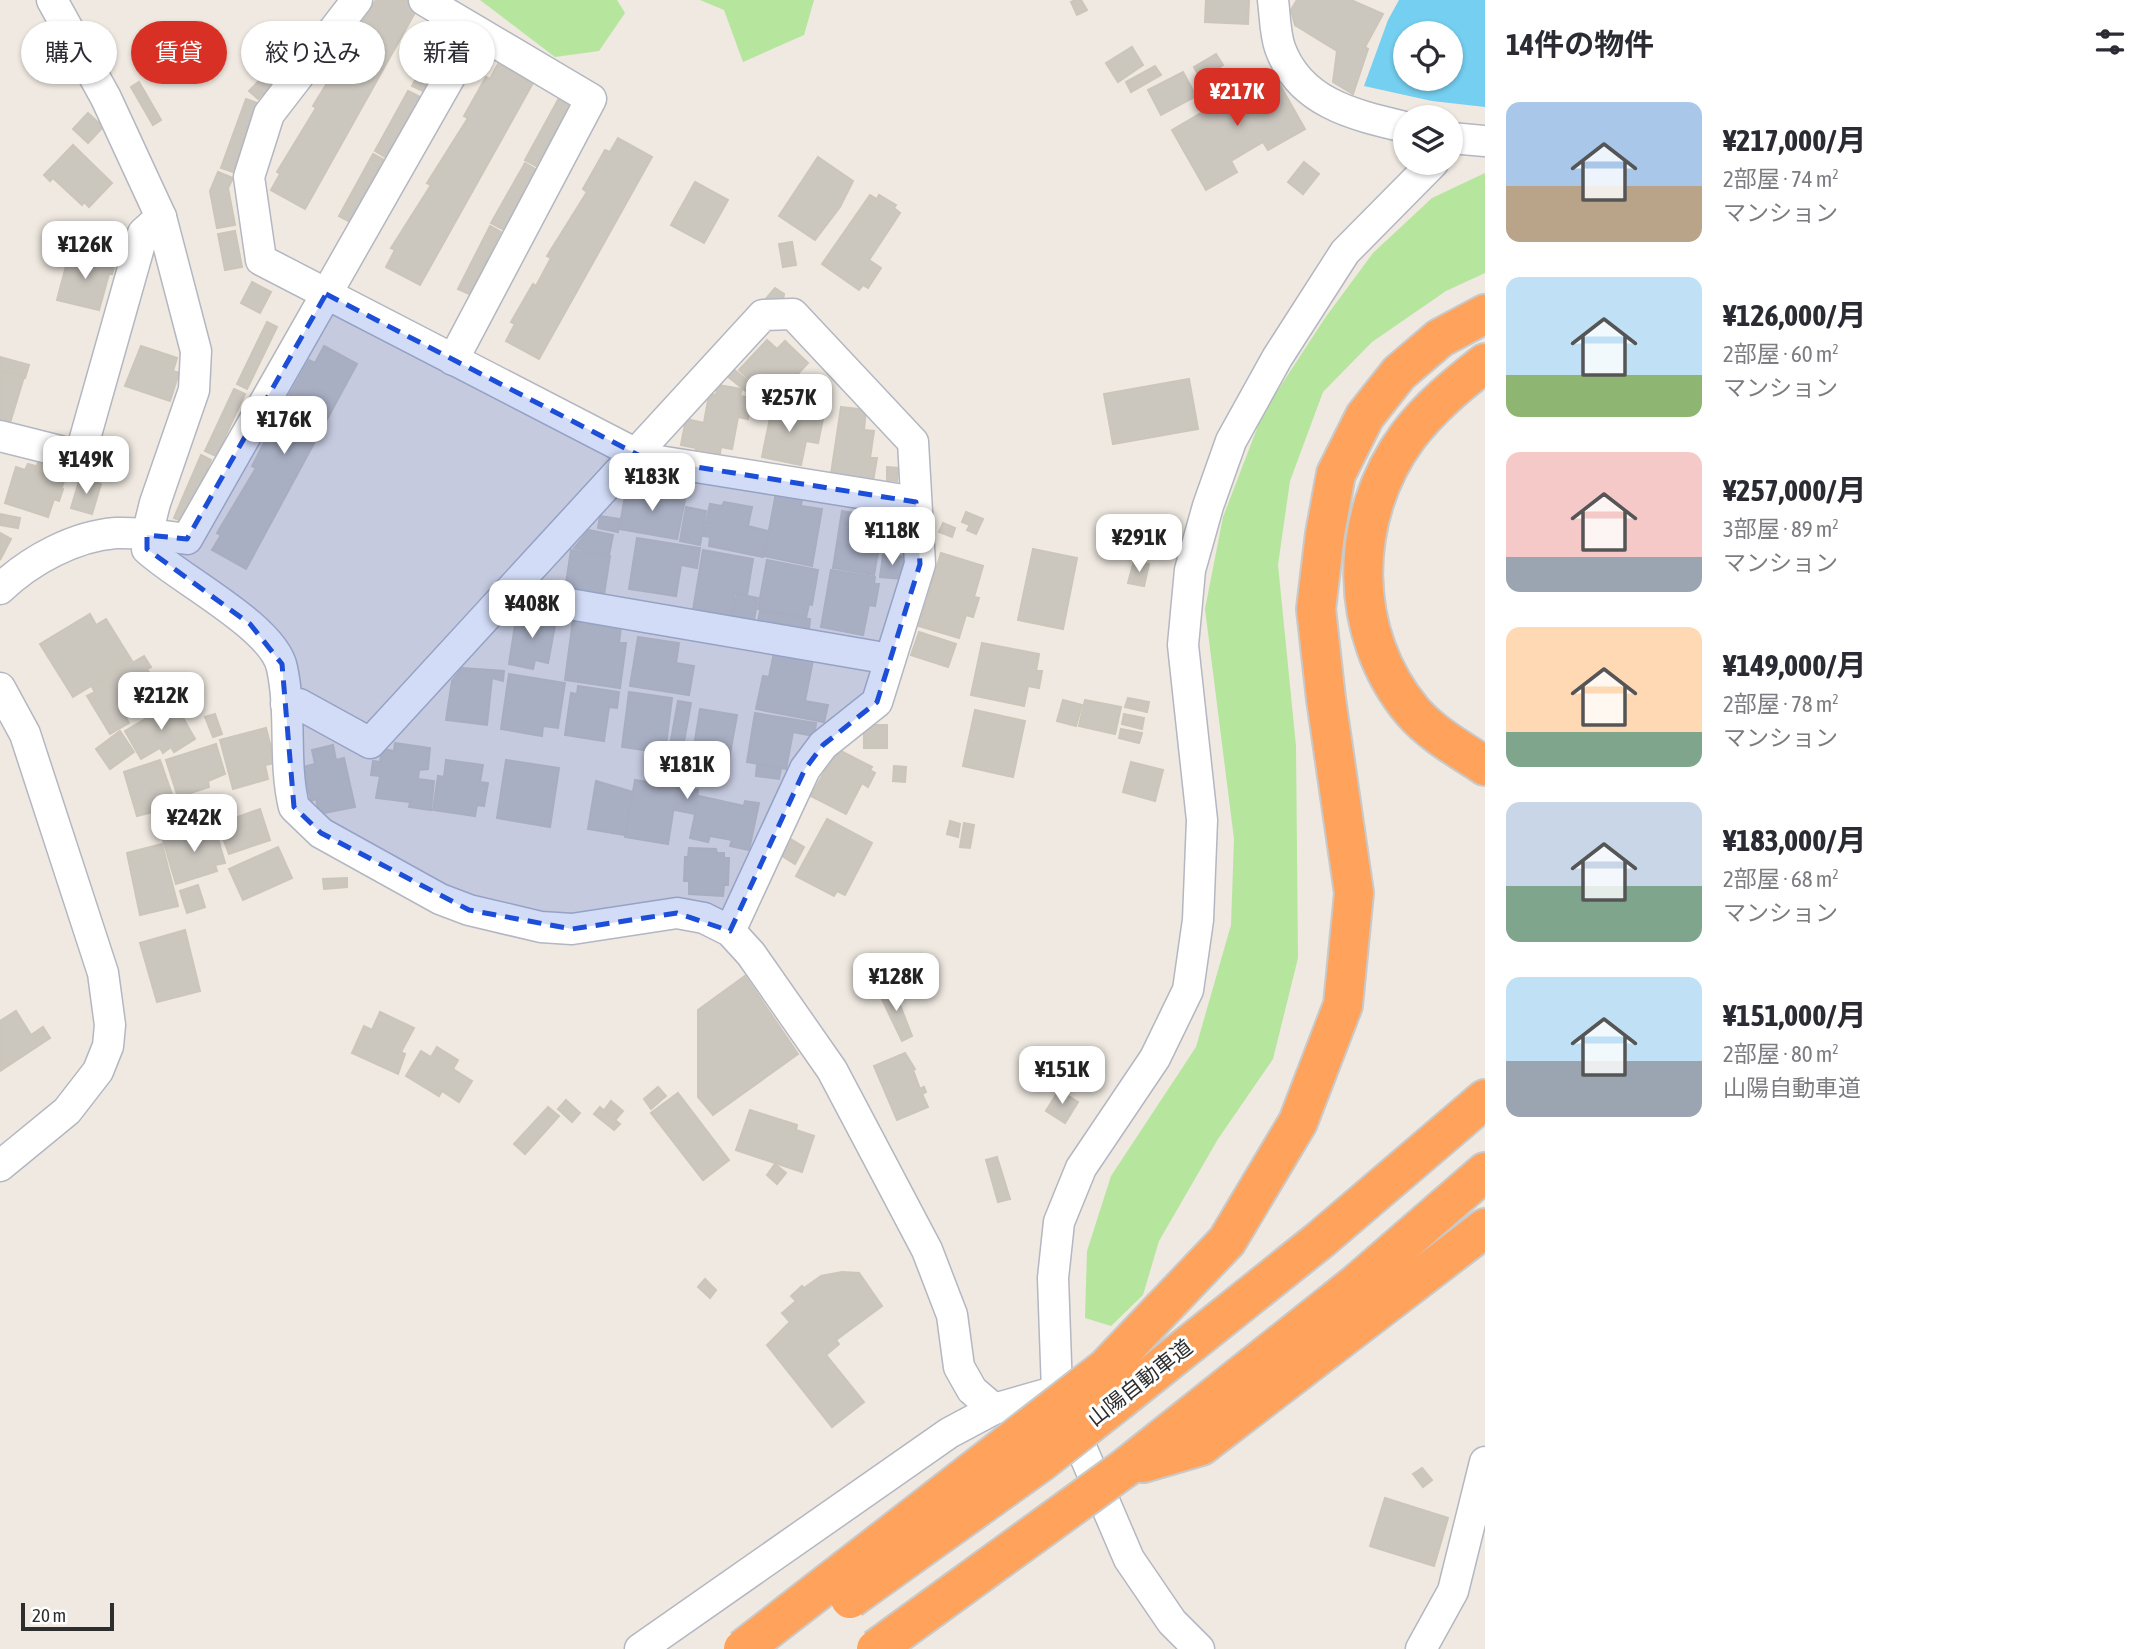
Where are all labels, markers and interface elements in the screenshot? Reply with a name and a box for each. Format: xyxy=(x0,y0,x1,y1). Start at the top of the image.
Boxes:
chip: 購入 xyxy=(21,21,117,84)
chip: 賃貸 xyxy=(131,21,227,84)
chip: 絞り込み xyxy=(241,21,385,84)
chip: 新着 xyxy=(399,21,495,84)
map controls xyxy=(1393,21,1463,175)
button: locate xyxy=(1393,21,1463,91)
icon: filters xyxy=(2091,23,2129,61)
text: 14件の物件 xyxy=(1506,27,1654,61)
pin: ¥217K xyxy=(1188,68,1286,128)
text: ¥217K xyxy=(1210,78,1264,104)
button: layers xyxy=(1393,105,1463,175)
text: ¥217,000/月 xyxy=(1723,123,1866,157)
icon: home xyxy=(1562,130,1646,214)
text: 2部屋 · 74 m² xyxy=(1723,166,1839,192)
text: マンション xyxy=(1723,200,1838,226)
pin: ¥126K xyxy=(36,222,134,281)
text: ¥126K xyxy=(58,231,112,257)
text: ¥126,000/月 xyxy=(1723,298,1866,332)
icon: home xyxy=(1562,305,1646,389)
text: 2部屋 · 60 m² xyxy=(1723,341,1839,367)
pin: ¥257K xyxy=(740,374,838,434)
text: マンション xyxy=(1723,375,1838,401)
text: ¥257K xyxy=(762,384,816,410)
pin: ¥176K xyxy=(235,396,333,456)
text: ¥176K xyxy=(257,406,311,432)
pin: ¥149K xyxy=(37,436,135,496)
text: ¥149K xyxy=(59,446,113,472)
pin: ¥183K xyxy=(603,454,701,513)
text: ¥183K xyxy=(625,463,679,489)
text: ¥257,000/月 xyxy=(1723,473,1866,507)
icon: home xyxy=(1562,480,1646,564)
pin: ¥118K xyxy=(843,508,941,567)
pin: ¥291K xyxy=(1090,514,1188,574)
text: 3部屋 · 89 m² xyxy=(1723,516,1839,542)
text: ¥118K xyxy=(865,517,919,543)
text: ¥291K xyxy=(1112,524,1166,550)
text: マンション xyxy=(1723,550,1838,576)
pin: ¥408K xyxy=(483,580,581,640)
text: ¥408K xyxy=(505,590,559,616)
text: ¥149,000/月 xyxy=(1723,648,1866,682)
icon: home xyxy=(1562,655,1646,739)
pin: ¥212K xyxy=(112,672,210,732)
text: ¥212K xyxy=(134,682,188,708)
text: 2部屋 · 78 m² xyxy=(1723,691,1839,717)
text: マンション xyxy=(1723,725,1838,751)
pin: ¥181K xyxy=(638,742,736,801)
text: ¥181K xyxy=(660,751,714,777)
pin: ¥242K xyxy=(145,794,243,854)
text: ¥242K xyxy=(167,804,221,830)
text: ¥183,000/月 xyxy=(1723,823,1866,857)
icon: home xyxy=(1562,830,1646,914)
text: 2部屋 · 68 m² xyxy=(1723,866,1839,892)
text: マンション xyxy=(1723,900,1838,926)
pin: ¥128K xyxy=(847,954,945,1013)
text: ¥128K xyxy=(869,963,923,989)
text: ¥151,000/月 xyxy=(1723,998,1866,1032)
icon: home xyxy=(1562,1005,1646,1089)
text: 2部屋 · 80 m² xyxy=(1723,1041,1839,1067)
pin: ¥151K xyxy=(1013,1046,1111,1106)
text: ¥151K xyxy=(1035,1056,1089,1082)
text: 山陽自動車道 xyxy=(1723,1075,1861,1101)
street label: 山陽自動車道 xyxy=(1082,1334,1196,1430)
scale bar xyxy=(21,1600,114,1632)
text: 20 m xyxy=(32,1604,66,1626)

